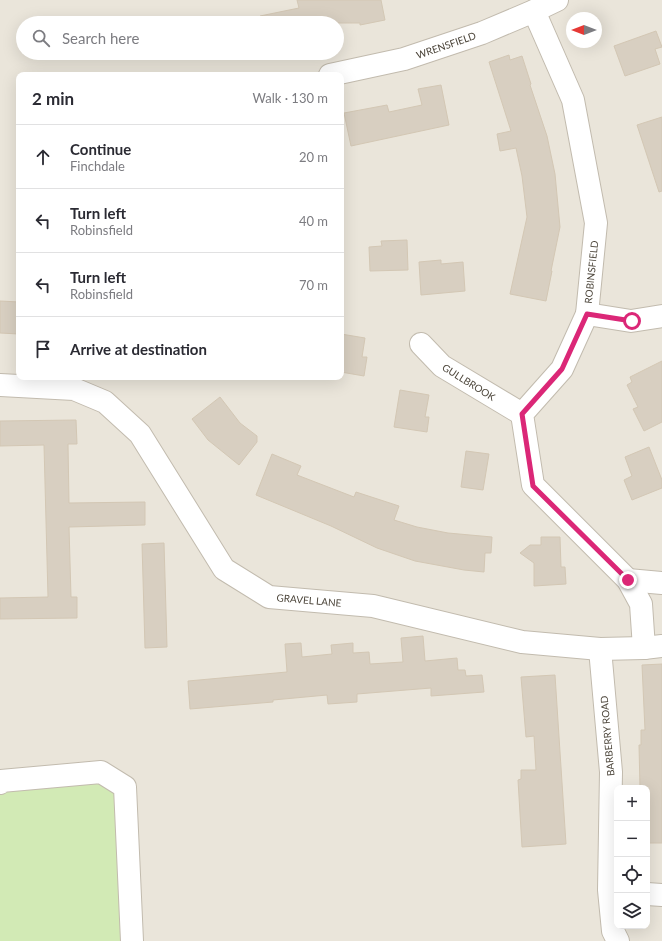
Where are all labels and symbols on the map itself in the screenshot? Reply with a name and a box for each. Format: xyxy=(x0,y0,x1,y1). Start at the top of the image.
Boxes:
north arrow xyxy=(566,12,602,48)
street label: WRENSFIELD xyxy=(415,29,478,61)
street label: ROBINSFIELD xyxy=(582,239,600,304)
route start xyxy=(623,312,641,330)
street label: GULLBROOK xyxy=(440,361,498,403)
route end xyxy=(619,571,637,589)
street label: GRAVEL LANE xyxy=(276,591,342,609)
street label: BARBERRY ROAD xyxy=(597,695,616,777)

